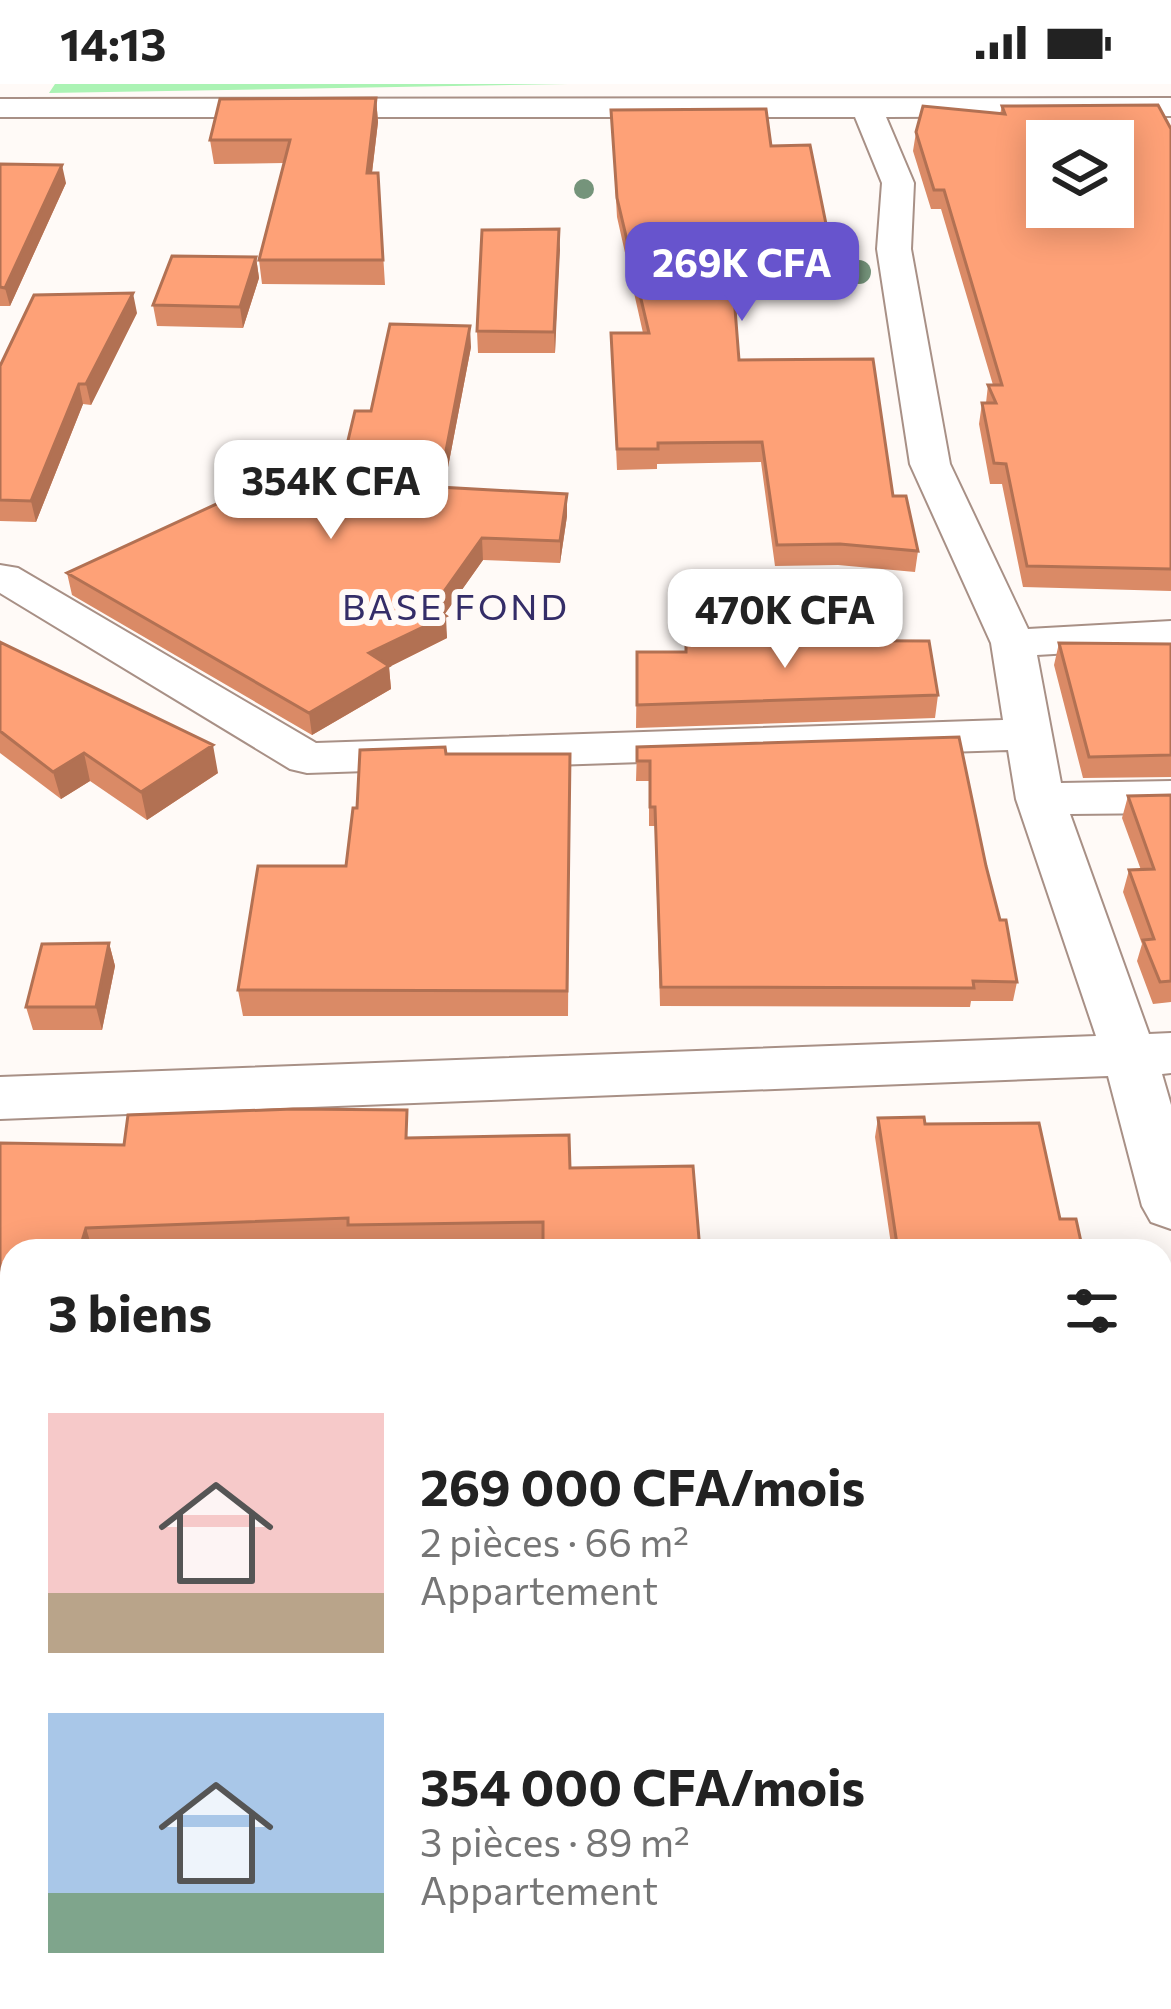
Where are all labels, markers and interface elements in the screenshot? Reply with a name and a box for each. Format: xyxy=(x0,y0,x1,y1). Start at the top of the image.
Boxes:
text: 14:13 xyxy=(60,15,166,70)
map controls xyxy=(1026,120,1134,228)
button: layers xyxy=(1026,120,1134,228)
pin: 269K CFA xyxy=(618,222,866,324)
text: 269K CFA xyxy=(652,237,832,285)
pin: 354K CFA xyxy=(207,440,455,542)
text: 354K CFA xyxy=(241,455,421,503)
pin: 470K CFA xyxy=(661,569,909,671)
district label: BASE FOND xyxy=(342,583,570,627)
text: 470K CFA xyxy=(695,584,875,632)
icon: filters xyxy=(1059,1278,1125,1344)
text: 3 biens xyxy=(48,1280,212,1343)
text: 269 000 CFA/mois xyxy=(420,1454,865,1517)
icon: home xyxy=(144,1461,288,1605)
text: 2 pièces · 66 m² xyxy=(420,1517,689,1565)
text: Appartement xyxy=(420,1565,658,1613)
text: 354 000 CFA/mois xyxy=(420,1754,865,1817)
icon: home xyxy=(144,1761,288,1905)
text: 3 pièces · 89 m² xyxy=(420,1817,690,1865)
text: Appartement xyxy=(420,1865,658,1913)

